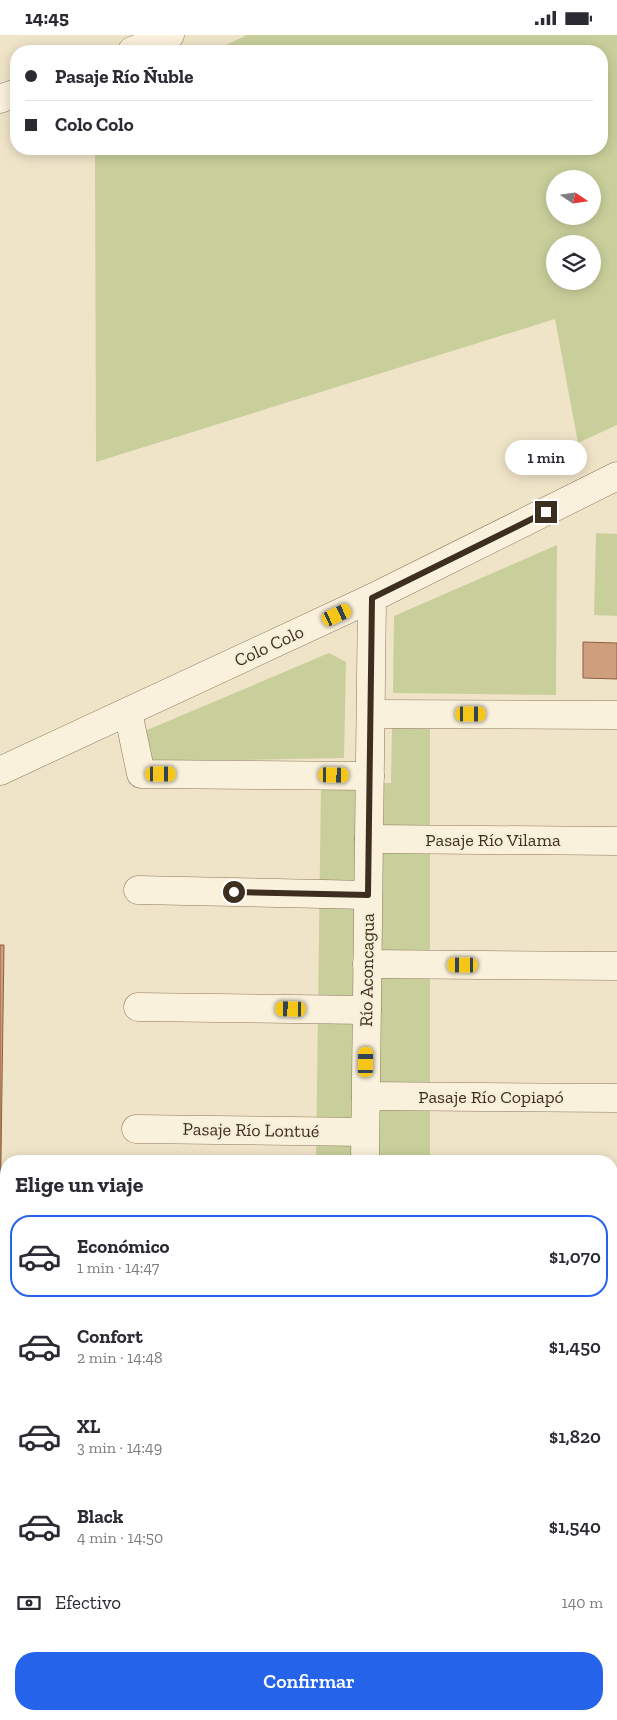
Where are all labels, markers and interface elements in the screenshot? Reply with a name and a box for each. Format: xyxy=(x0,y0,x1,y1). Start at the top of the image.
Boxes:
text: 14:45 xyxy=(25,6,69,29)
text: Pasaje Río Ñuble xyxy=(55,65,193,88)
text: Colo Colo xyxy=(55,113,134,136)
north arrow xyxy=(546,170,601,225)
map controls xyxy=(546,170,601,290)
button: layers xyxy=(546,235,601,290)
callout: 1 min xyxy=(505,439,587,475)
text: 1 min xyxy=(527,448,565,467)
route end xyxy=(535,501,557,523)
car xyxy=(320,602,353,628)
street label: Colo Colo xyxy=(231,620,307,672)
car xyxy=(456,707,486,722)
car xyxy=(146,767,176,782)
car xyxy=(318,767,349,783)
street label: Pasaje Río Vilama xyxy=(425,829,561,851)
route start xyxy=(223,881,245,903)
street label: Río Aconcagua xyxy=(355,913,379,1027)
car xyxy=(448,958,478,973)
car xyxy=(275,1001,306,1017)
car xyxy=(358,1047,373,1077)
street label: Pasaje Río Copiapó xyxy=(418,1086,564,1108)
street label: Pasaje Río Lontué xyxy=(182,1118,320,1142)
text: Elige un viaje xyxy=(15,1171,143,1198)
icon: car xyxy=(17,1234,62,1279)
text: Económico xyxy=(77,1235,170,1258)
text: $1,070 xyxy=(549,1245,601,1268)
text: 1 min · 14:47 xyxy=(77,1258,159,1277)
icon: car xyxy=(17,1324,62,1369)
text: Confort xyxy=(77,1325,143,1348)
text: $1,450 xyxy=(549,1335,601,1358)
text: 2 min · 14:48 xyxy=(77,1348,163,1367)
icon: car xyxy=(17,1414,62,1459)
text: XL xyxy=(77,1415,100,1438)
text: $1,820 xyxy=(549,1425,601,1448)
text: 3 min · 14:49 xyxy=(77,1438,162,1457)
icon: car xyxy=(17,1504,62,1549)
text: Black xyxy=(77,1505,123,1528)
text: $1,540 xyxy=(549,1515,601,1538)
text: 4 min · 14:50 xyxy=(77,1528,163,1547)
icon: cash xyxy=(15,1589,43,1617)
text: Efectivo xyxy=(55,1591,121,1614)
text: 140 m xyxy=(562,1593,603,1612)
button: Confirmar xyxy=(15,1652,603,1710)

